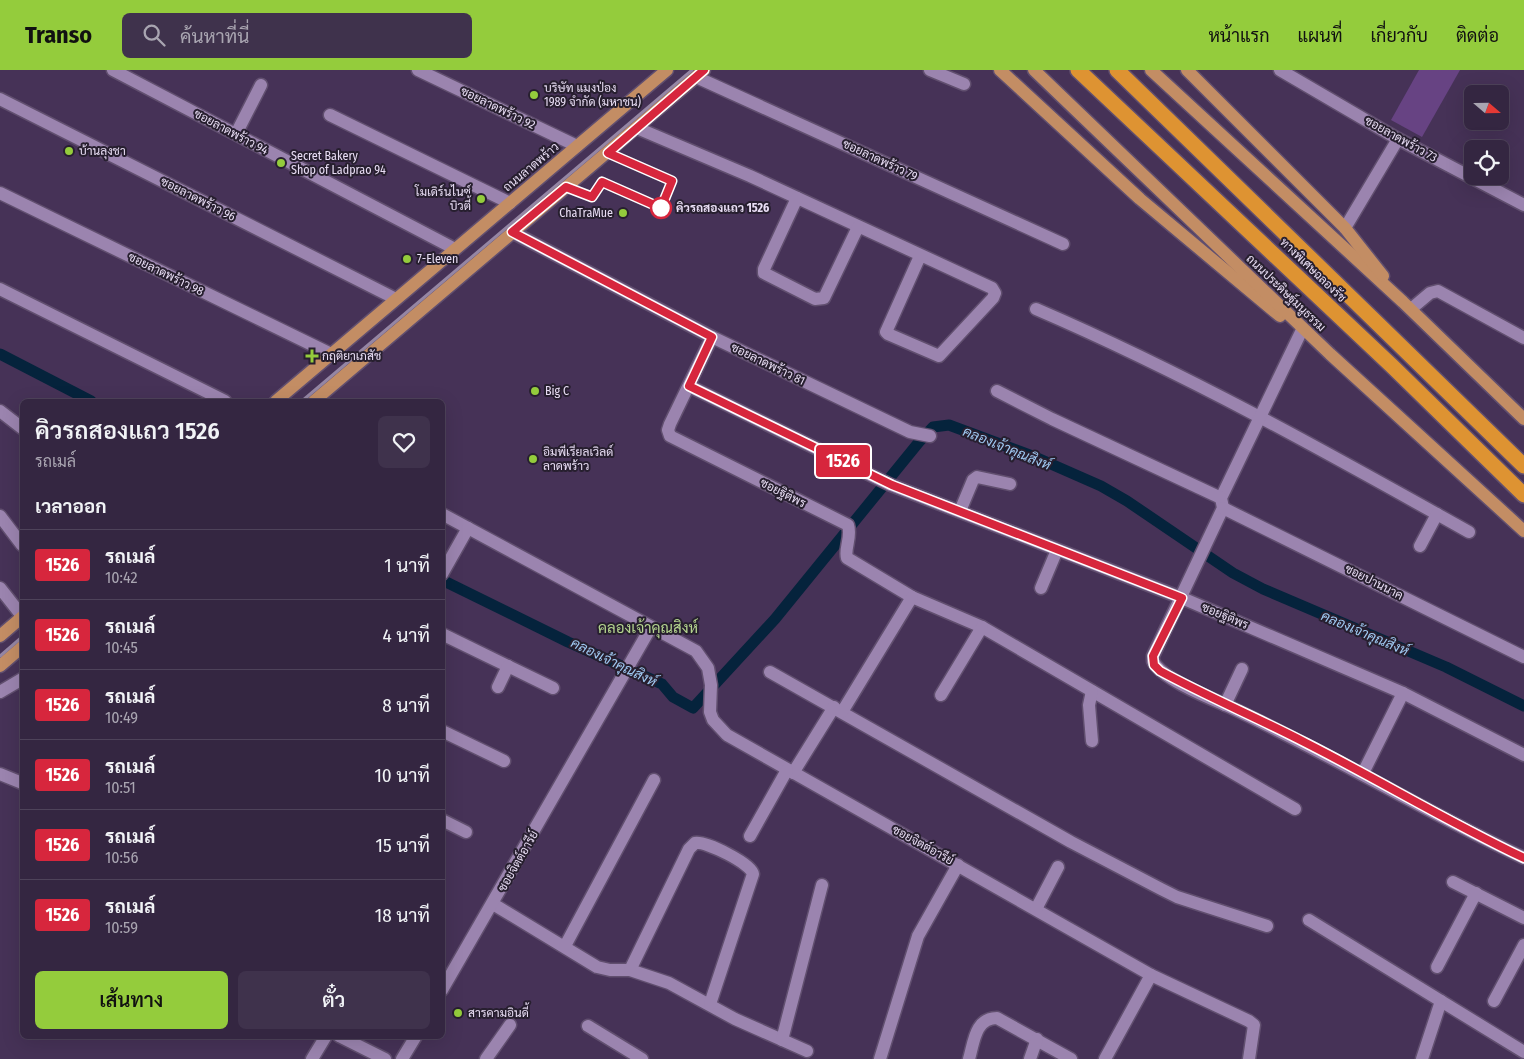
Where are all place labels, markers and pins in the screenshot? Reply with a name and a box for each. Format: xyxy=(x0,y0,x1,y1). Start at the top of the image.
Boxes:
place label: บริษัท แมงป่อง 1989 จำกัด (มหาชน) xyxy=(544,81,642,109)
marker: บริษัท แมงป่อง 1989 จำกัด (มหาชน) xyxy=(528,89,540,101)
place label: บ้านลุงชา xyxy=(79,144,126,160)
marker: บ้านลุงชา xyxy=(63,145,75,157)
place label: Secret Bakery Shop of Ladprao 94 xyxy=(291,149,386,177)
marker: Secret Bakery Shop of Ladprao 94 xyxy=(275,157,287,169)
place label: โมเดิร์นไนซ์ บิวตี้ xyxy=(414,184,472,213)
marker: โมเดิร์นไนซ์ บิวตี้ xyxy=(475,193,487,205)
marker: คิวรถสองแถว 1526 xyxy=(650,197,672,219)
place label: คิวรถสองแถว 1526 xyxy=(676,201,769,215)
place label: ChaTraMue xyxy=(559,206,613,220)
marker: ChaTraMue xyxy=(617,207,629,219)
place label: 7-Eleven xyxy=(417,252,458,266)
marker: 7-Eleven xyxy=(401,253,413,265)
place label: กฤติยาเภสัช xyxy=(322,349,381,363)
marker: กฤติยาเภสัช xyxy=(306,350,318,362)
place label: Big C xyxy=(545,384,569,398)
marker: Big C xyxy=(529,385,541,397)
place label: อิมพีเรียลเวิลด์ ลาดพร้าว xyxy=(543,444,613,473)
marker: อิมพีเรียลเวิลด์ ลาดพร้าว xyxy=(527,453,539,465)
place label: สารคามอินดี้ xyxy=(468,1002,530,1020)
marker: สารคามอินดี้ xyxy=(452,1007,464,1019)

